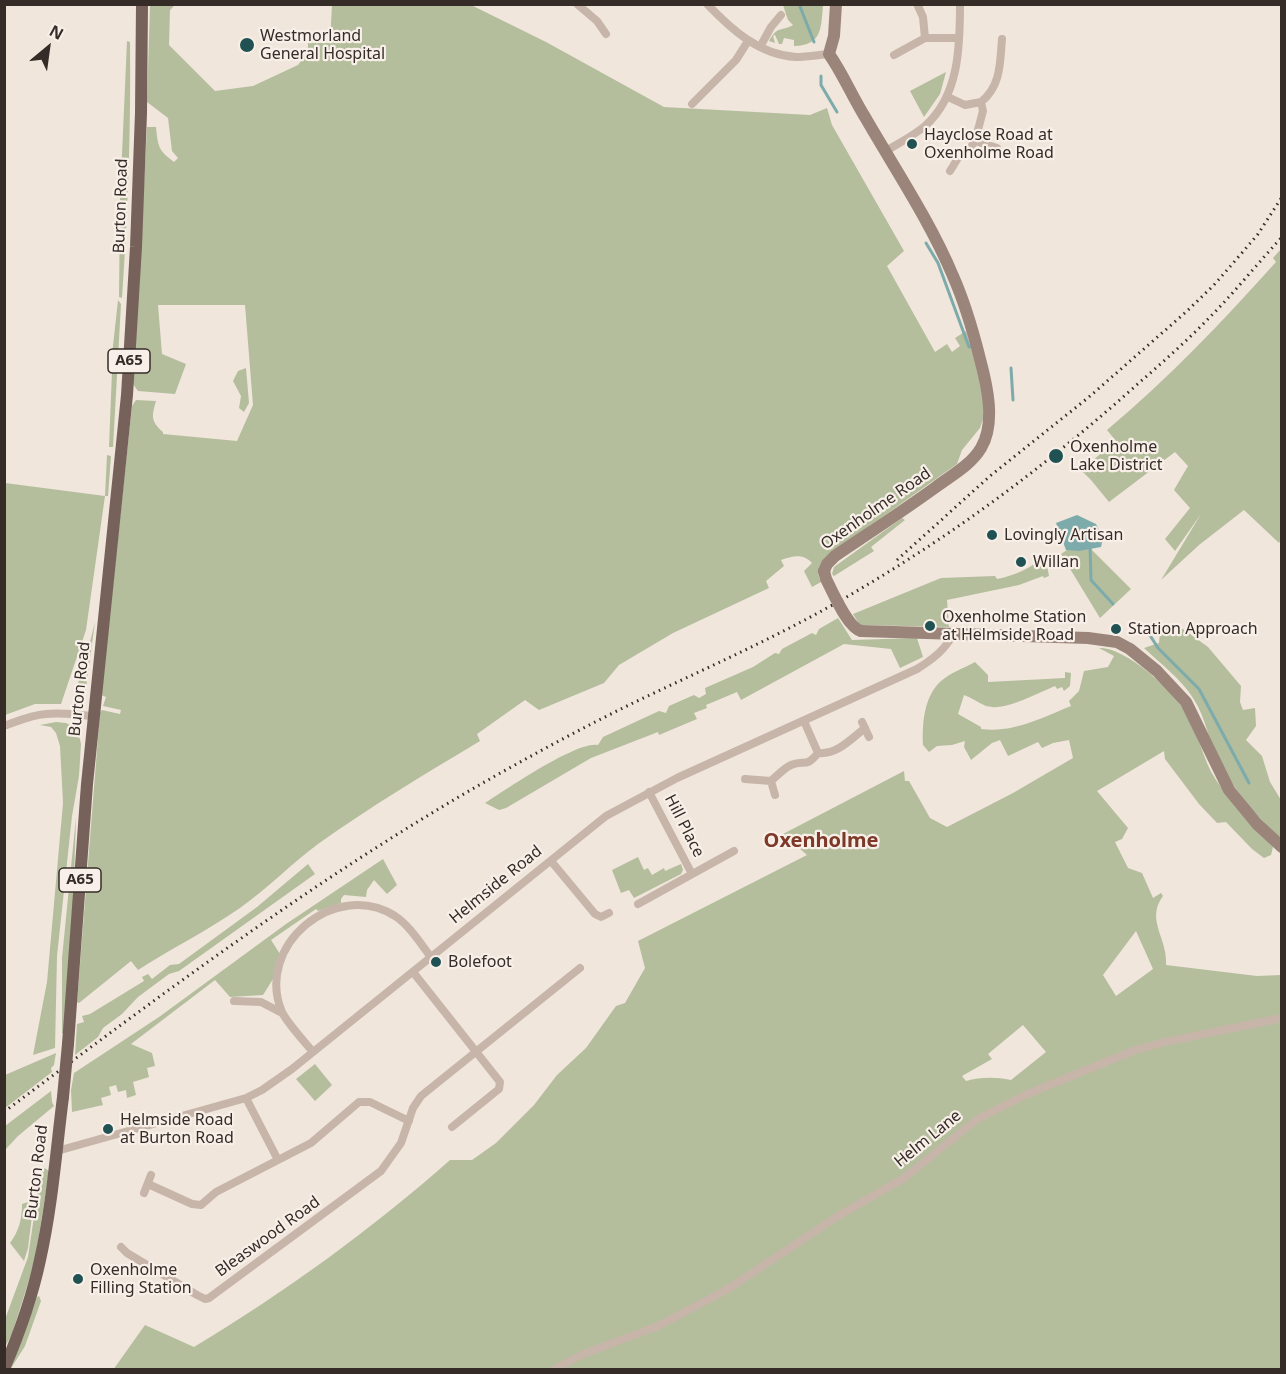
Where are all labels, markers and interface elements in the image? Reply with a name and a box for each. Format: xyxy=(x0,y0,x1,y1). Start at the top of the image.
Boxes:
north arrow xyxy=(18,18,78,78)
text: N xyxy=(46,19,68,45)
place label: Westmorland General Hospital xyxy=(260,26,385,64)
marker: Westmorland General Hospital xyxy=(238,36,256,54)
place label: Hayclose Road at Oxenholme Road xyxy=(924,125,1054,163)
marker: Hayclose Road at Oxenholme Road xyxy=(905,137,919,151)
street label: Burton Road xyxy=(110,158,132,254)
road number: A65 xyxy=(108,349,150,373)
place label: Oxenholme Lake District xyxy=(1070,437,1163,475)
marker: Oxenholme Lake District xyxy=(1047,447,1065,465)
street label: Oxenholme Road xyxy=(817,464,935,554)
place label: Lovingly Artisan xyxy=(1004,525,1123,545)
marker: Lovingly Artisan xyxy=(985,528,999,542)
place label: Willan xyxy=(1033,552,1079,572)
marker: Willan xyxy=(1014,555,1028,569)
place label: Oxenholme Station at Helmside Road xyxy=(942,607,1086,645)
marker: Oxenholme Station at Helmside Road xyxy=(923,619,937,633)
place label: Station Approach xyxy=(1128,619,1258,639)
marker: Station Approach xyxy=(1109,622,1123,636)
street label: Burton Road xyxy=(65,641,95,737)
street label: Hill Place xyxy=(660,791,708,861)
district label: Oxenholme xyxy=(764,829,878,853)
street label: Helmside Road xyxy=(446,842,546,928)
road number: A65 xyxy=(59,868,101,892)
place label: Bolefoot xyxy=(448,952,512,972)
marker: Bolefoot xyxy=(429,955,443,969)
street label: Helm Lane xyxy=(891,1106,965,1172)
place label: Helmside Road at Burton Road xyxy=(120,1110,234,1148)
marker: Helmside Road at Burton Road xyxy=(101,1122,115,1136)
street label: Burton Road xyxy=(22,1124,52,1220)
street label: Bleaswood Road xyxy=(212,1193,324,1281)
place label: Oxenholme Filling Station xyxy=(90,1260,192,1298)
marker: Oxenholme Filling Station xyxy=(71,1272,85,1286)

